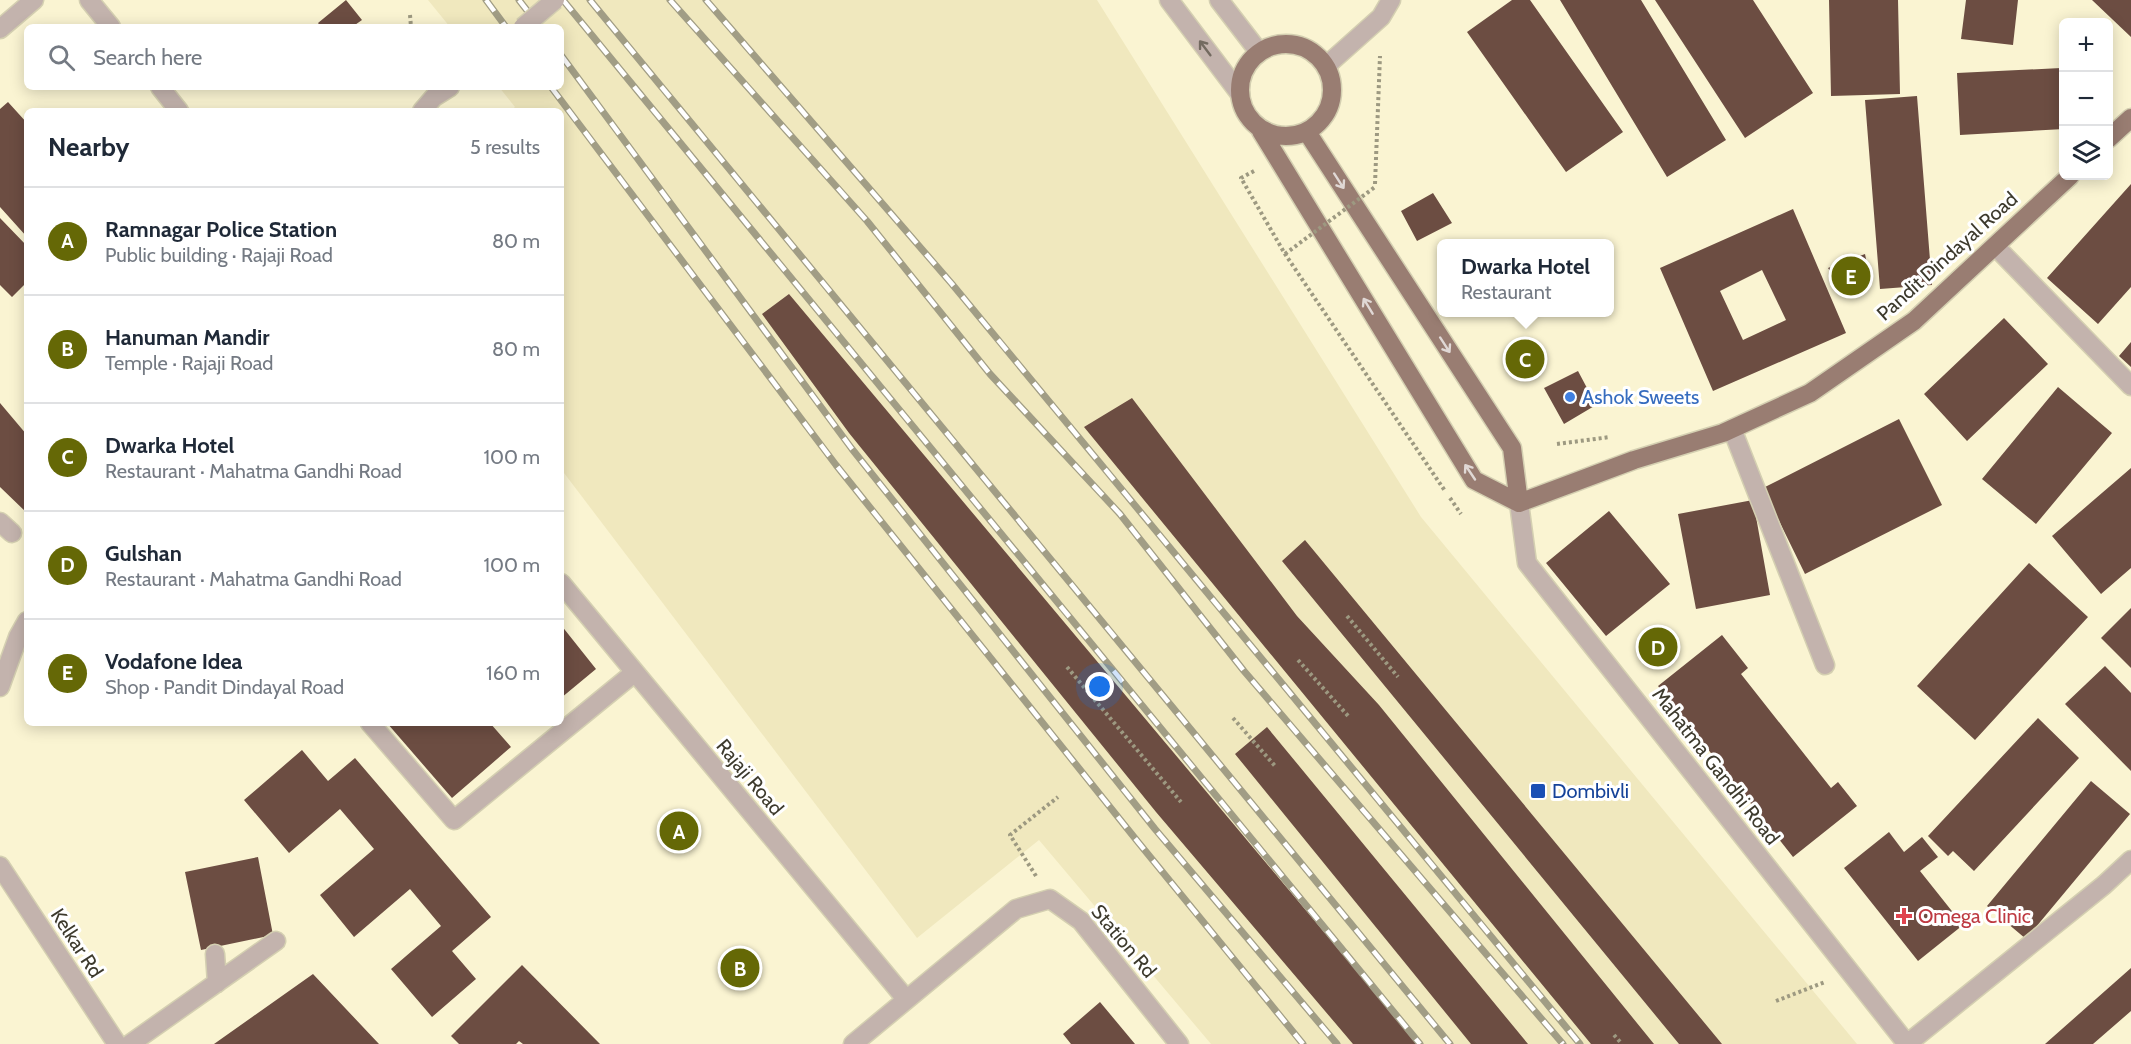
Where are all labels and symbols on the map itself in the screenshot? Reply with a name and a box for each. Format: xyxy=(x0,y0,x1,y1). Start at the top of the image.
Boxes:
one-way arrow xyxy=(1198,40,1211,56)
one-way arrow xyxy=(1333,173,1345,189)
street label: Pandit Dindayal Road xyxy=(1872,187,2022,325)
pin: E xyxy=(1832,254,1870,298)
one-way arrow xyxy=(1361,298,1373,315)
one-way arrow xyxy=(1439,336,1451,353)
pin: C xyxy=(1506,336,1544,382)
place label: Ashok Sweets xyxy=(1582,385,1699,409)
marker: Ashok Sweets xyxy=(1563,390,1577,404)
one-way arrow xyxy=(1464,465,1476,481)
pin: D xyxy=(1638,624,1678,670)
your location xyxy=(1085,672,1114,701)
street label: Mahatma Gandhi Road xyxy=(1647,683,1785,849)
street label: Rajaji Road xyxy=(711,734,789,820)
place label: Dombivli xyxy=(1552,779,1629,803)
marker: Dombivli xyxy=(1529,782,1547,800)
pin: A xyxy=(660,808,698,854)
street label: Station Rd xyxy=(1087,900,1161,982)
street label: Kelkar Rd xyxy=(46,904,108,982)
place label: Omega Clinic xyxy=(1918,904,2031,928)
marker: Omega Clinic xyxy=(1895,907,1913,925)
pin: B xyxy=(720,946,760,990)

